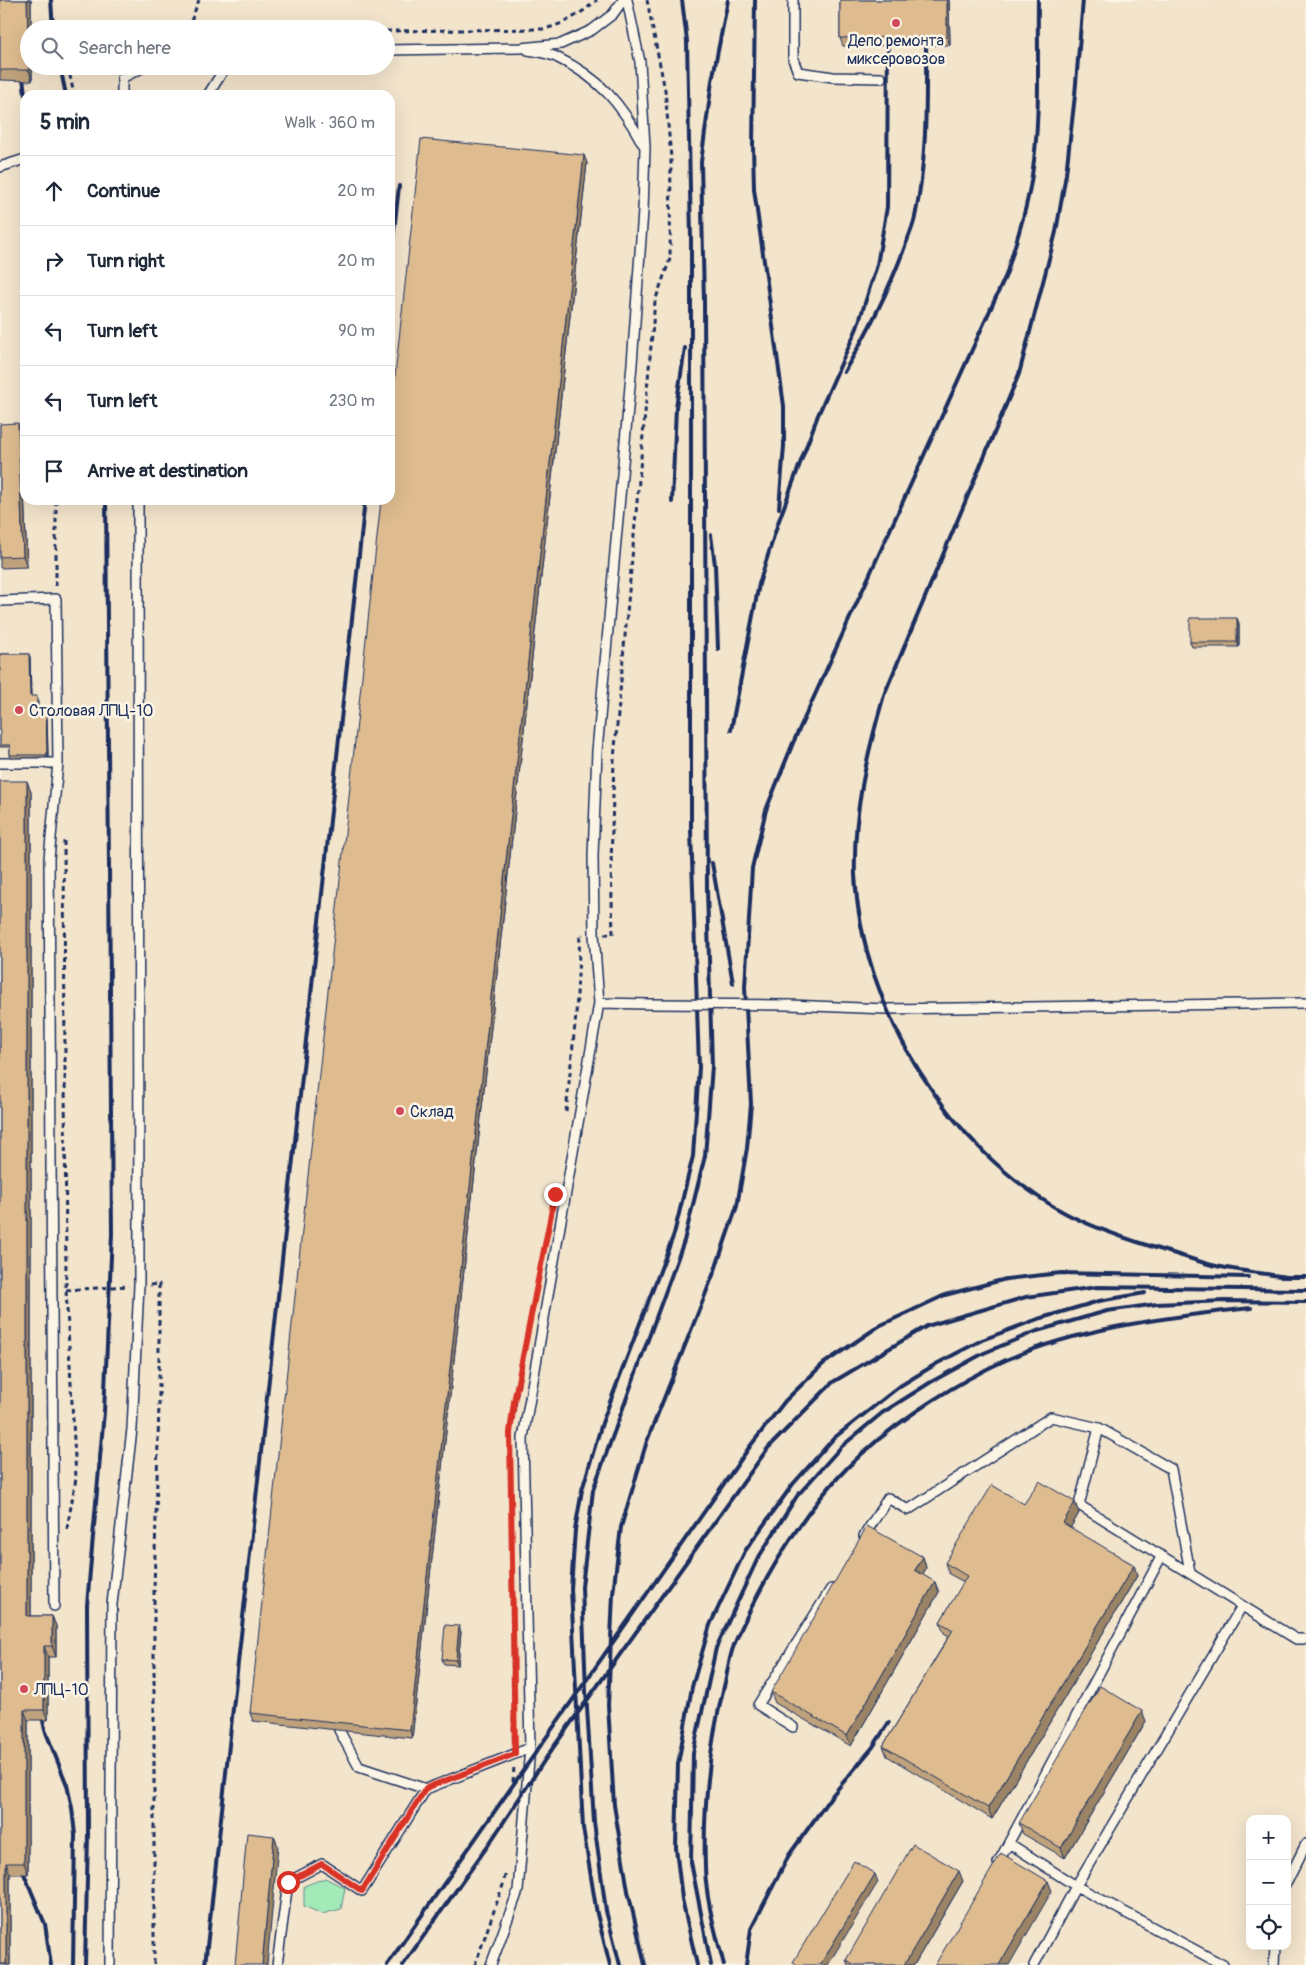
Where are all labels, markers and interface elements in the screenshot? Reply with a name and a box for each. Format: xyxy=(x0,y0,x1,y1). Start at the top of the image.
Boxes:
marker: Депо ремонта миксеровозов xyxy=(890,17,902,29)
search box xyxy=(20,20,395,75)
place label: Депо ремонта миксеровозов xyxy=(847,31,945,69)
icon: search xyxy=(38,34,66,62)
text: Search here xyxy=(78,36,171,60)
text: 5 min xyxy=(40,109,90,136)
text: Walk · 360 m xyxy=(284,113,375,133)
icon: ahead xyxy=(40,177,68,205)
text: Continue xyxy=(87,179,160,203)
text: 20 m xyxy=(337,181,375,201)
icon: right xyxy=(40,247,68,275)
text: Turn right xyxy=(87,249,165,273)
text: 20 m xyxy=(337,251,375,271)
icon: left xyxy=(40,317,68,345)
text: Turn left xyxy=(87,319,157,343)
text: 90 m xyxy=(338,321,375,341)
icon: left xyxy=(40,387,68,415)
text: Turn left xyxy=(87,389,157,413)
text: 230 m xyxy=(329,391,375,411)
icon: arrive xyxy=(40,457,68,485)
text: Arrive at destination xyxy=(87,459,248,483)
place label: Столовая ЛПЦ-10 xyxy=(29,701,153,721)
marker: Столовая ЛПЦ-10 xyxy=(13,704,25,716)
place label: Склад xyxy=(410,1102,454,1122)
marker: Склад xyxy=(394,1105,406,1117)
route end xyxy=(544,1183,567,1206)
place label: ЛПЦ-10 xyxy=(33,1680,89,1700)
marker: ЛПЦ-10 xyxy=(18,1683,30,1695)
map controls xyxy=(1246,1815,1291,1950)
button: + xyxy=(1246,1815,1291,1860)
button: − xyxy=(1246,1860,1291,1905)
route start xyxy=(277,1871,300,1894)
button: locate xyxy=(1246,1905,1291,1950)

